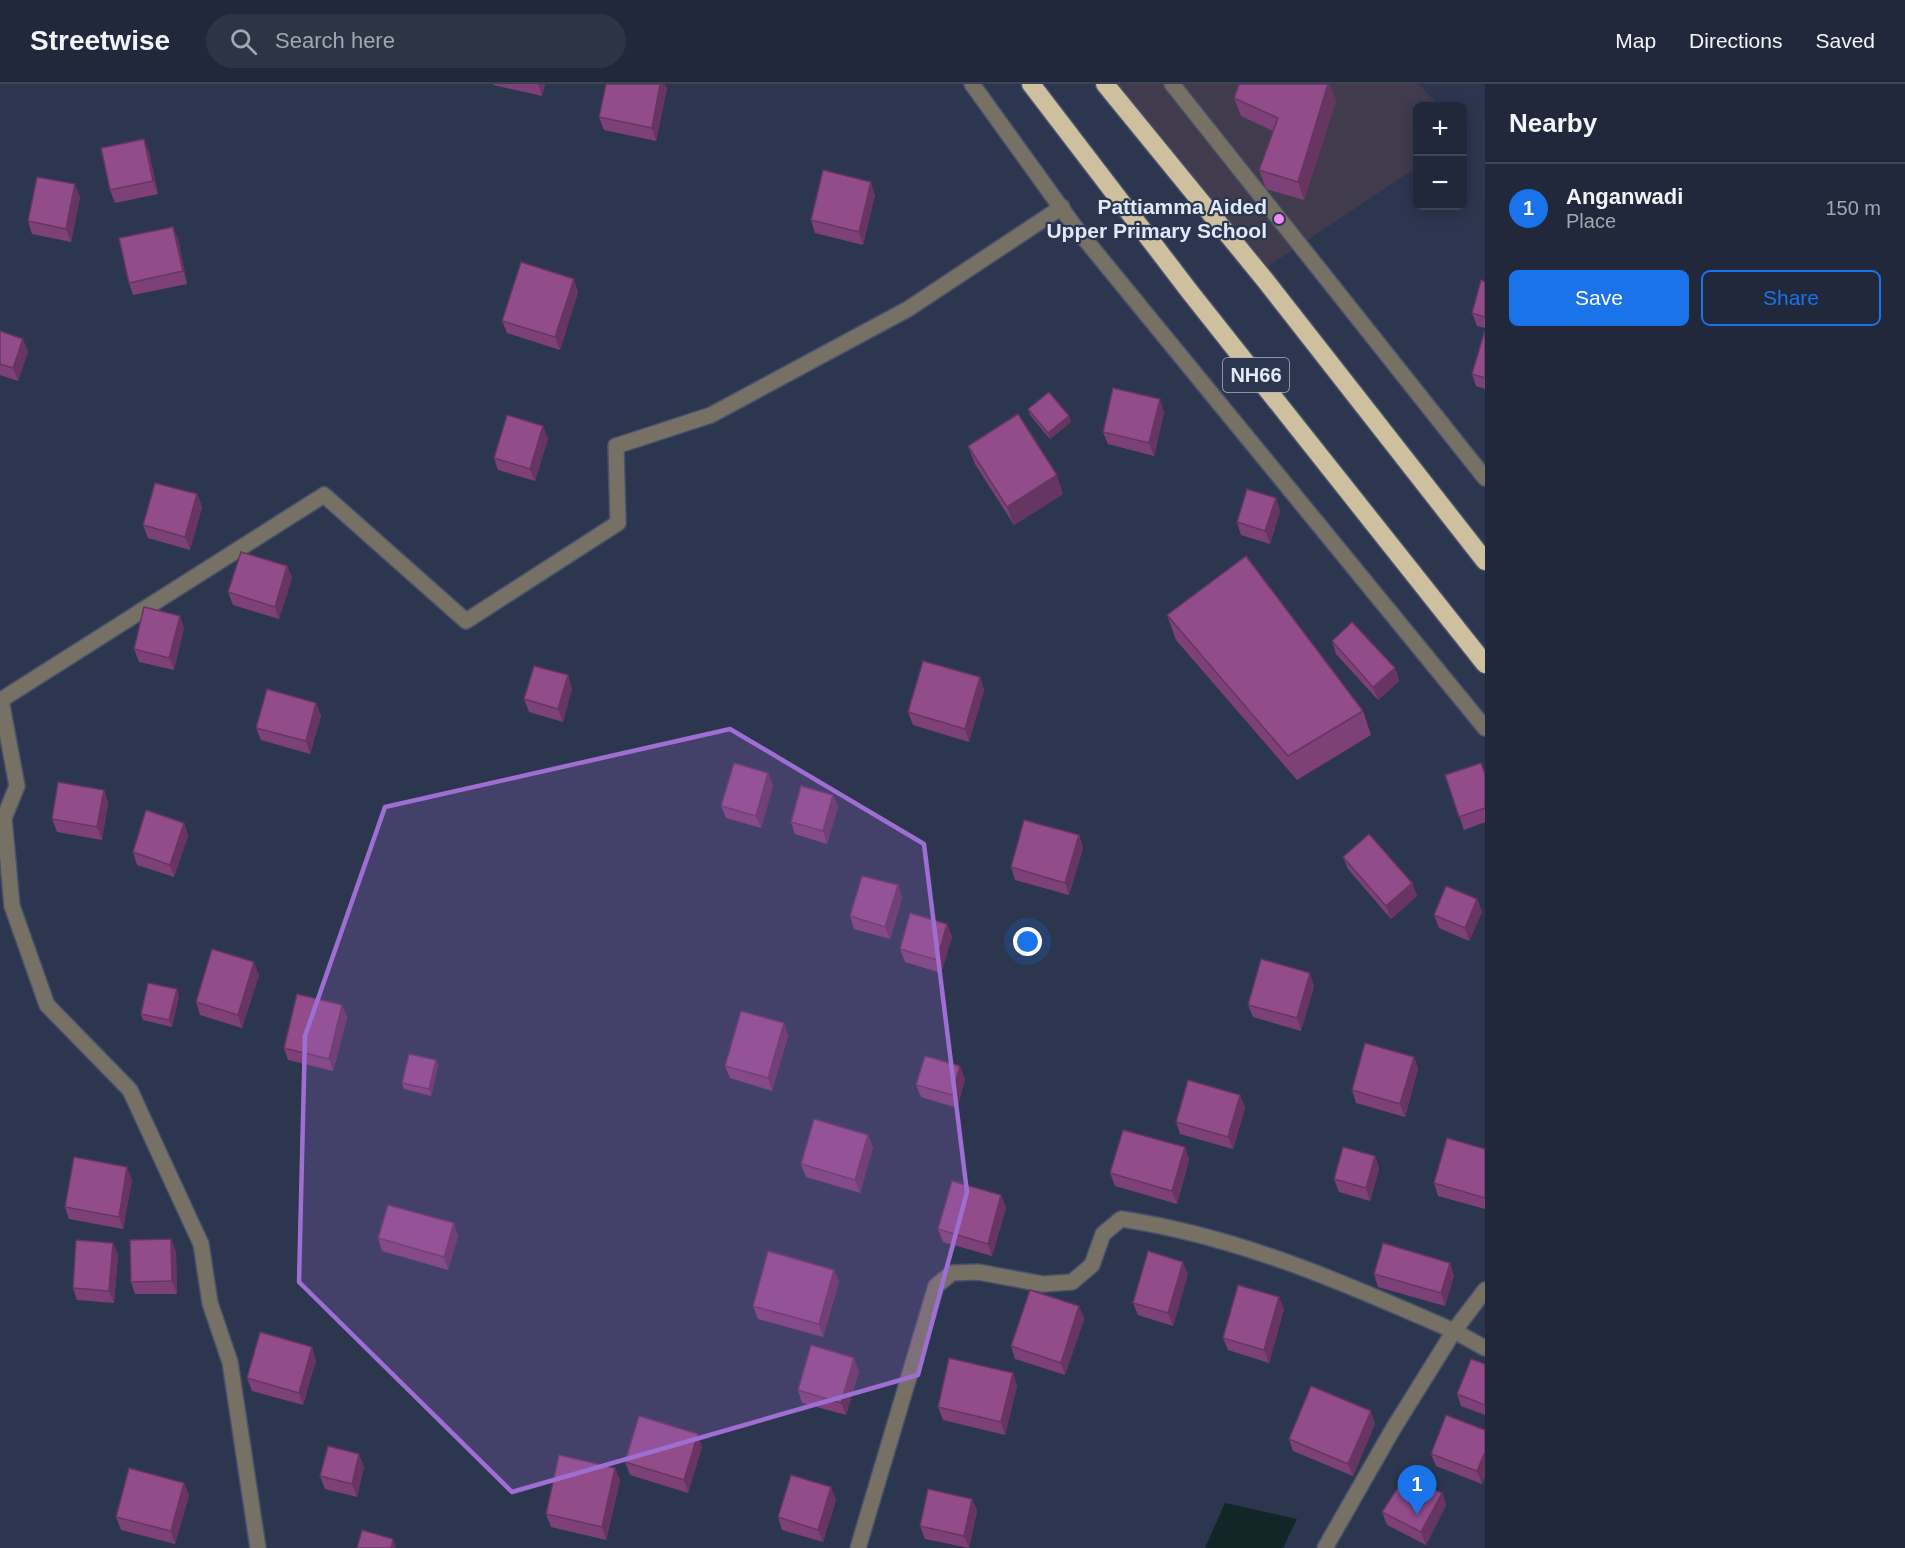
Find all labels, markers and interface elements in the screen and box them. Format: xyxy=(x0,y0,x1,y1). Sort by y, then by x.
search box xyxy=(206,14,626,68)
text: Streetwise xyxy=(30,25,170,56)
icon: search xyxy=(227,25,260,58)
text: Search here xyxy=(275,28,395,53)
text: Map xyxy=(1615,29,1656,52)
text: Directions xyxy=(1689,29,1782,52)
text: Saved xyxy=(1815,29,1875,52)
map controls xyxy=(1413,102,1467,210)
button: + xyxy=(1413,102,1467,156)
text: Nearby xyxy=(1509,108,1597,138)
button: − xyxy=(1413,156,1467,210)
text: Anganwadi xyxy=(1566,184,1683,209)
place label: Pattiamma Aided Upper Primary School xyxy=(1046,195,1267,242)
text: 1 xyxy=(1523,197,1534,219)
text: 150 m xyxy=(1825,197,1881,219)
text: Place xyxy=(1566,210,1616,232)
marker: Pattiamma Aided Upper Primary School xyxy=(1272,212,1286,226)
button: Save xyxy=(1509,270,1689,326)
button: Share xyxy=(1701,270,1881,326)
road number: NH66 xyxy=(1223,358,1289,392)
your location xyxy=(1013,927,1042,956)
pin: 1 xyxy=(1398,1466,1436,1515)

